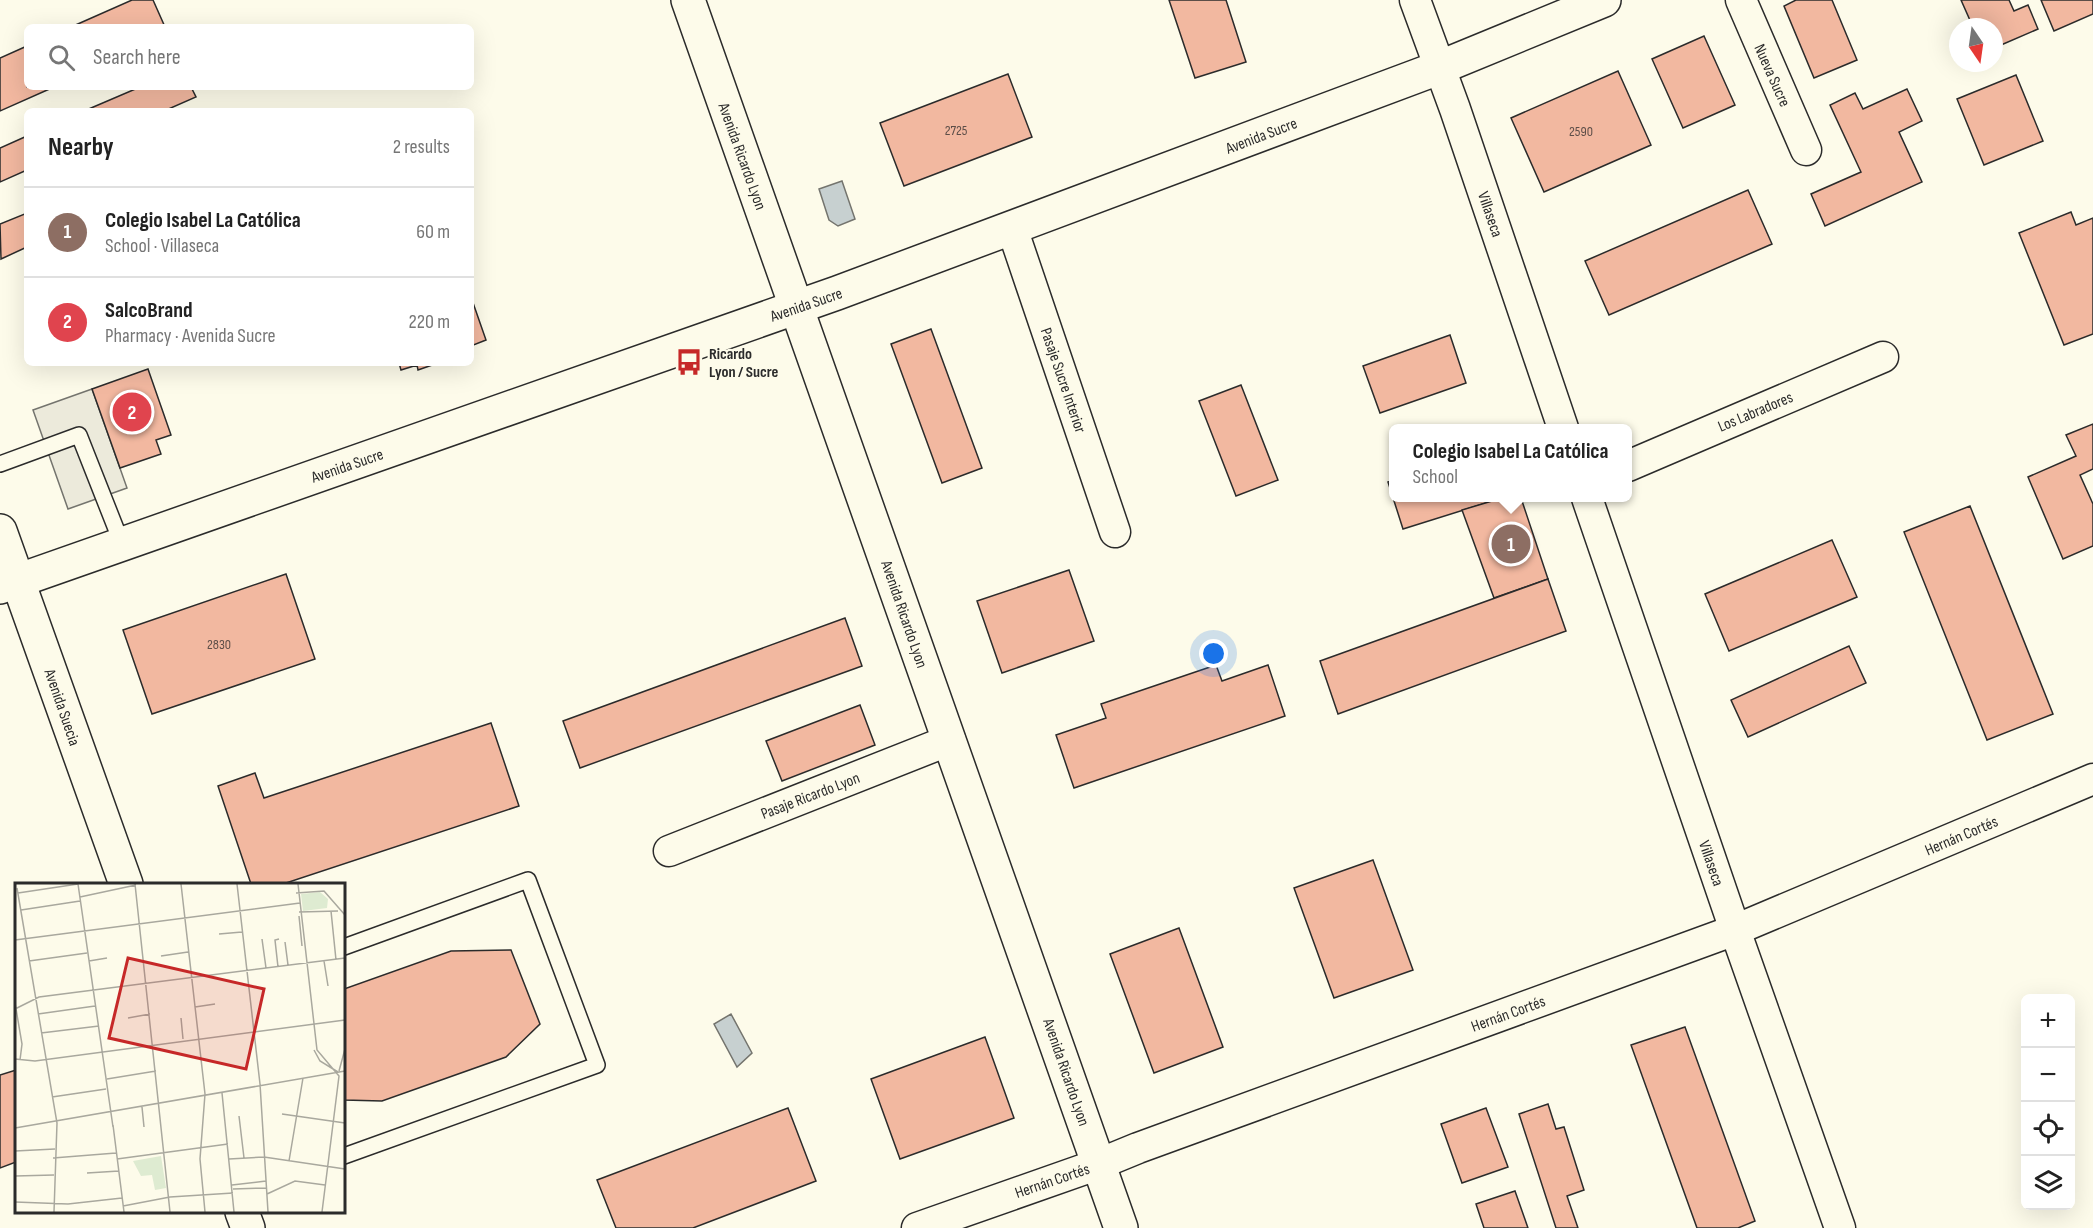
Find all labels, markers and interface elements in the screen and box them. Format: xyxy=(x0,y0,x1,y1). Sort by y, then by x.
north arrow xyxy=(1949,18,2003,72)
search box xyxy=(24,24,474,90)
icon: search xyxy=(45,41,78,74)
street label: Nueva Sucre xyxy=(1749,41,1794,110)
text: Search here xyxy=(93,44,180,71)
street label: Avenida Ricardo Lyon xyxy=(713,100,770,213)
street label: Avenida Sucre xyxy=(1222,114,1300,159)
house number: 2725 xyxy=(945,122,968,139)
house number: 2590 xyxy=(1569,123,1593,140)
text: Nearby xyxy=(48,132,114,163)
text: 2 results xyxy=(393,135,450,159)
street label: Villaseca xyxy=(1473,189,1506,240)
text: Colegio Isabel La Católica xyxy=(105,207,301,234)
text: 1 xyxy=(64,220,71,244)
text: 60 m xyxy=(416,220,450,244)
text: School · Villaseca xyxy=(105,234,219,258)
street label: Avenida Sucre xyxy=(767,284,845,327)
text: SalcoBrand xyxy=(105,297,193,324)
text: 2 xyxy=(63,310,72,334)
text: 220 m xyxy=(409,310,450,334)
text: Pharmacy · Avenida Sucre xyxy=(105,324,276,348)
street label: Pasaje Sucre Interior xyxy=(1036,326,1090,436)
place label: Ricardo Lyon / Sucre xyxy=(709,345,778,382)
bus stop icon: Ricardo Lyon / Sucre xyxy=(674,347,704,377)
street label: Los Labradores xyxy=(1715,388,1796,437)
pin: 2 xyxy=(112,390,152,434)
popup xyxy=(1389,424,1632,502)
text: Colegio Isabel La Católica xyxy=(1413,438,1608,465)
street label: Avenida Sucre xyxy=(308,445,386,488)
text: School xyxy=(1413,465,1458,489)
pin: 1 xyxy=(1492,522,1530,566)
street label: Avenida Ricardo Lyon xyxy=(876,557,931,671)
house number: 2830 xyxy=(207,636,231,653)
your location xyxy=(1199,639,1228,668)
street label: Avenida Suecia xyxy=(39,666,84,748)
street label: Pasaje Ricardo Lyon xyxy=(758,769,863,824)
street label: Hernán Cortés xyxy=(1922,812,2001,860)
street label: Villaseca xyxy=(1694,838,1727,889)
inset map xyxy=(15,883,345,1213)
street label: Hernán Cortés xyxy=(1469,992,1548,1037)
map controls xyxy=(2021,994,2075,1210)
button: + xyxy=(2021,994,2075,1048)
street label: Avenida Ricardo Lyon xyxy=(1038,1015,1093,1129)
button: − xyxy=(2021,1048,2075,1102)
button: locate xyxy=(2021,1102,2075,1156)
button: layers xyxy=(2021,1156,2075,1210)
street label: Hernán Cortés xyxy=(1013,1160,1092,1203)

